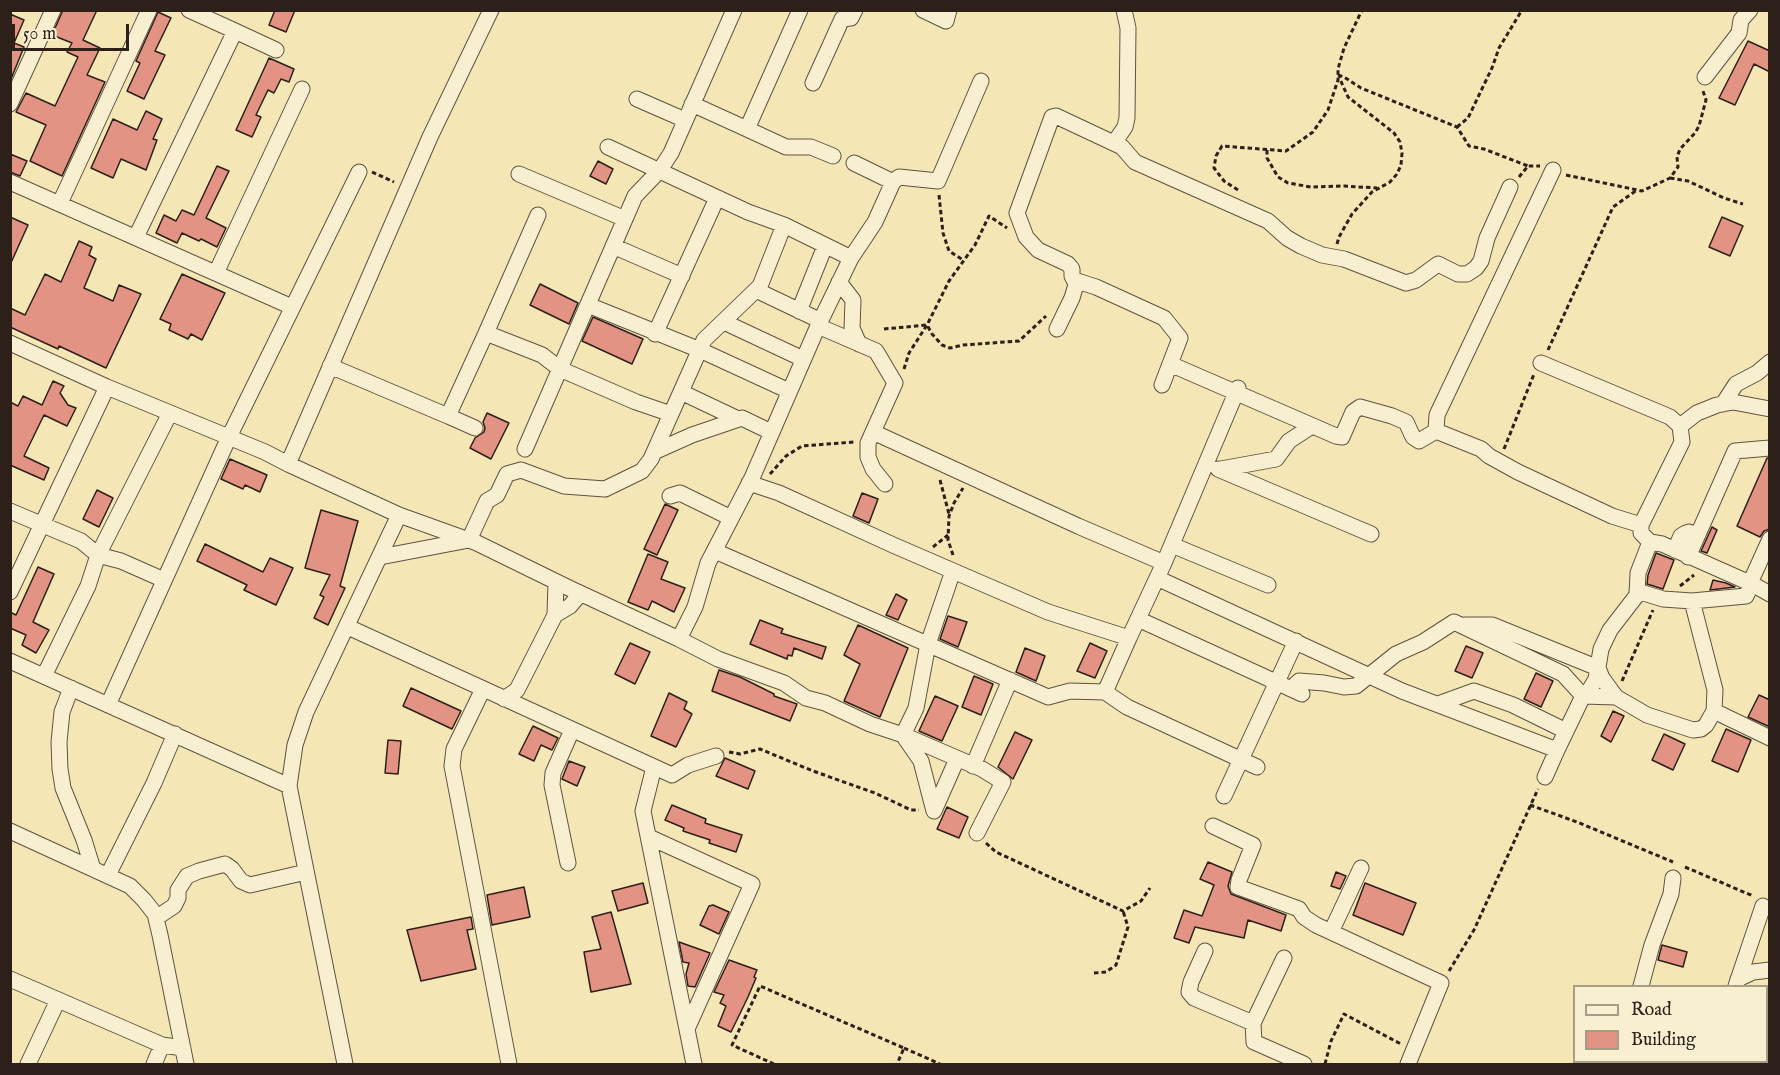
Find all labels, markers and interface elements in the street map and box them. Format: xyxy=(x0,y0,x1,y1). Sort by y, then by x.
scale bar xyxy=(15,12,132,50)
text: 50 m xyxy=(23,23,56,46)
legend xyxy=(1573,985,1768,1063)
text: Road xyxy=(1631,999,1672,1022)
text: Building xyxy=(1631,1029,1696,1052)

